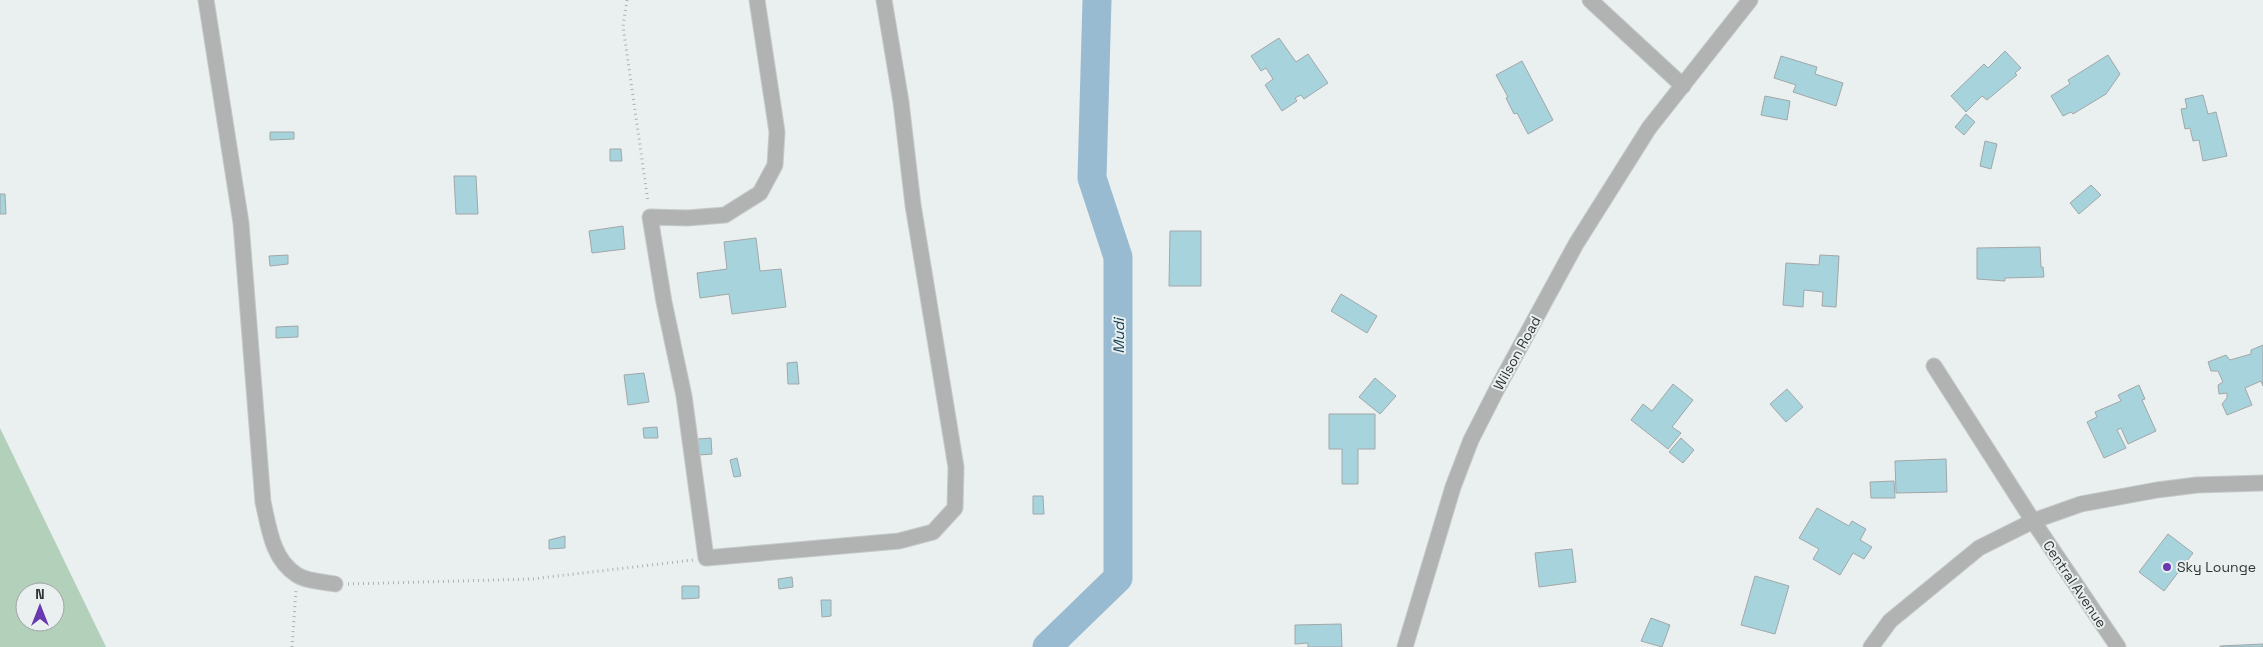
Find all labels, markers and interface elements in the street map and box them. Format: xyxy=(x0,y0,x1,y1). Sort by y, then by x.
street label: Wilson Road xyxy=(1489,313,1545,393)
water label: Mudi xyxy=(1109,316,1128,354)
street label: Central Avenue xyxy=(2039,537,2111,631)
place label: Sky Lounge xyxy=(2177,558,2256,576)
marker: Sky Lounge xyxy=(2161,561,2173,573)
north arrow xyxy=(15,582,65,632)
text: N xyxy=(35,585,45,603)

